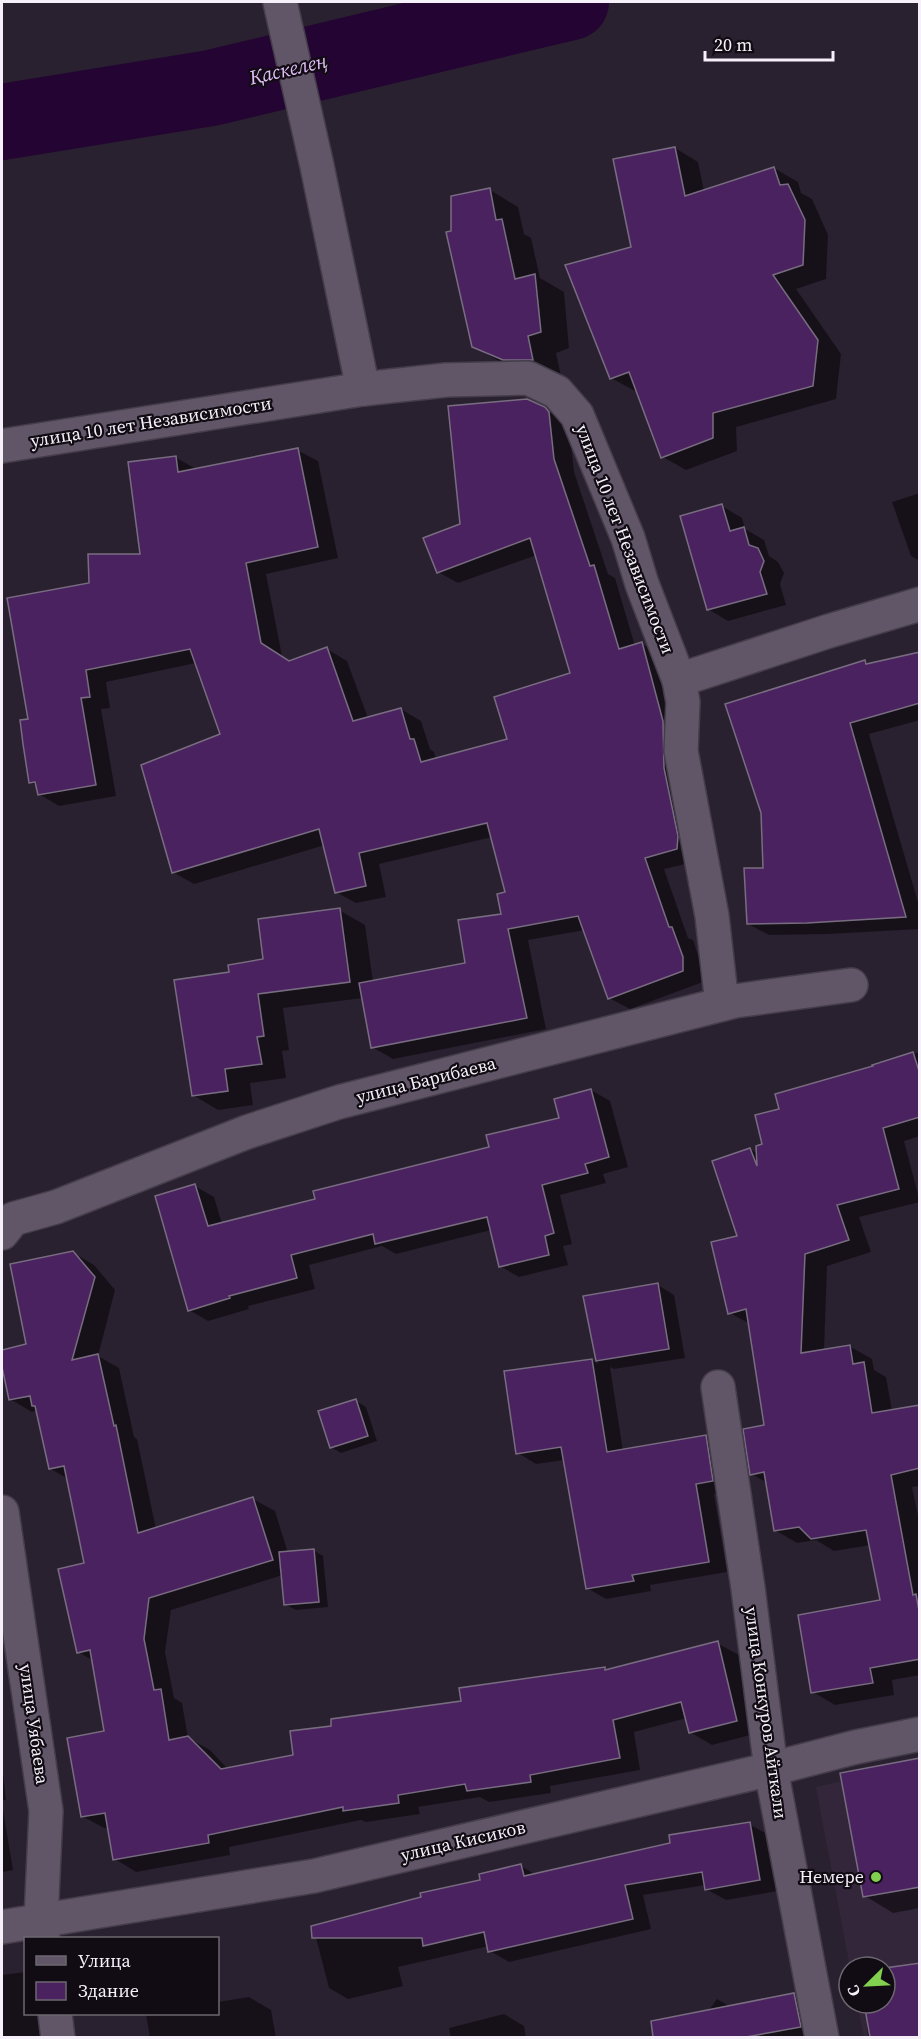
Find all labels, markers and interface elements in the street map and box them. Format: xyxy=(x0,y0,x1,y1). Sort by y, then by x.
scale bar xyxy=(705,24,832,62)
text: 20 m xyxy=(714,32,752,57)
water label: Қаскелең xyxy=(245,46,330,92)
street label: улица 10 лет Независимости xyxy=(28,390,273,453)
street label: улица 10 лет Независимости xyxy=(570,420,681,657)
street label: улица Барибаева xyxy=(353,1050,499,1109)
street label: улица Конкуров Айткали xyxy=(739,1605,794,1821)
street label: улица Уябаева xyxy=(14,1662,55,1787)
street label: улица Кисиков xyxy=(398,1814,528,1867)
place label: Немере xyxy=(799,1864,864,1889)
marker: Немере xyxy=(869,1870,883,1884)
legend xyxy=(24,1937,219,2015)
text: Улица xyxy=(78,1948,131,1973)
north arrow xyxy=(837,1955,897,2015)
text: Здание xyxy=(78,1978,139,2003)
text: С xyxy=(841,1982,865,2000)

